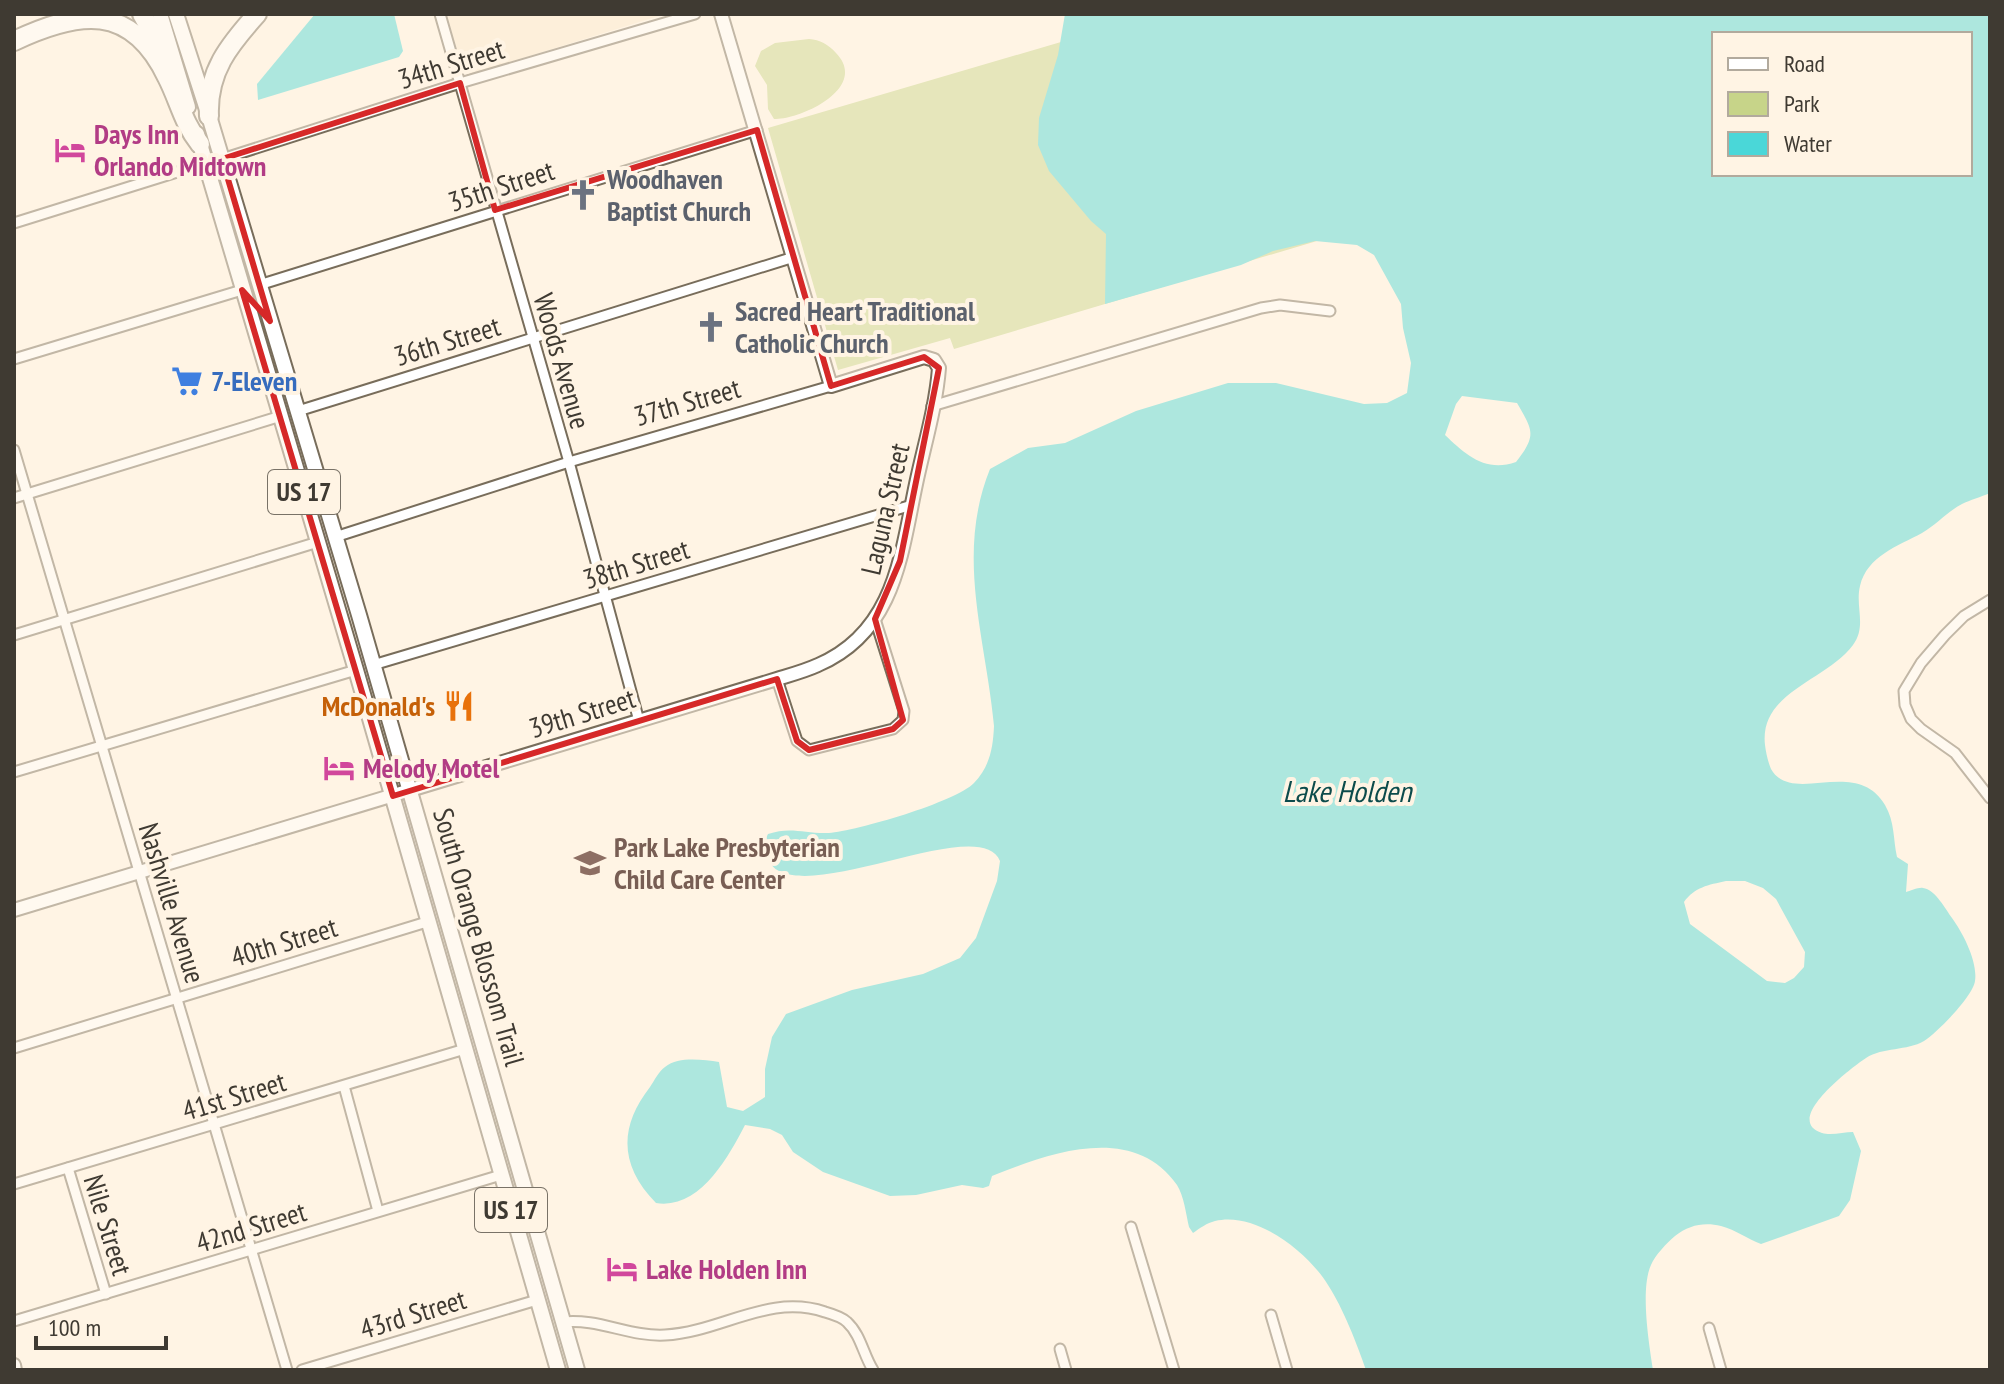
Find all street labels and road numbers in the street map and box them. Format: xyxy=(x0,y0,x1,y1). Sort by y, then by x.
street label: 34th Street xyxy=(393,30,509,97)
street label: 35th Street xyxy=(443,151,559,220)
street label: Woods Avenue xyxy=(525,289,600,433)
street label: 36th Street xyxy=(389,307,505,374)
street label: 37th Street xyxy=(629,369,745,434)
street label: Laguna Street xyxy=(851,439,918,578)
road number: US 17 xyxy=(268,470,340,514)
street label: 38th Street xyxy=(578,530,694,597)
street label: 39th Street xyxy=(524,679,640,746)
street label: South Orange Blossom Trail xyxy=(425,804,534,1070)
street label: Nashville Avenue xyxy=(131,818,214,987)
street label: 40th Street xyxy=(226,908,342,975)
street label: 41st Street xyxy=(178,1062,290,1129)
street label: Nile Street xyxy=(76,1170,141,1280)
road number: US 17 xyxy=(475,1188,547,1232)
street label: 42nd Street xyxy=(191,1192,311,1261)
street label: 43rd Street xyxy=(355,1280,471,1347)

